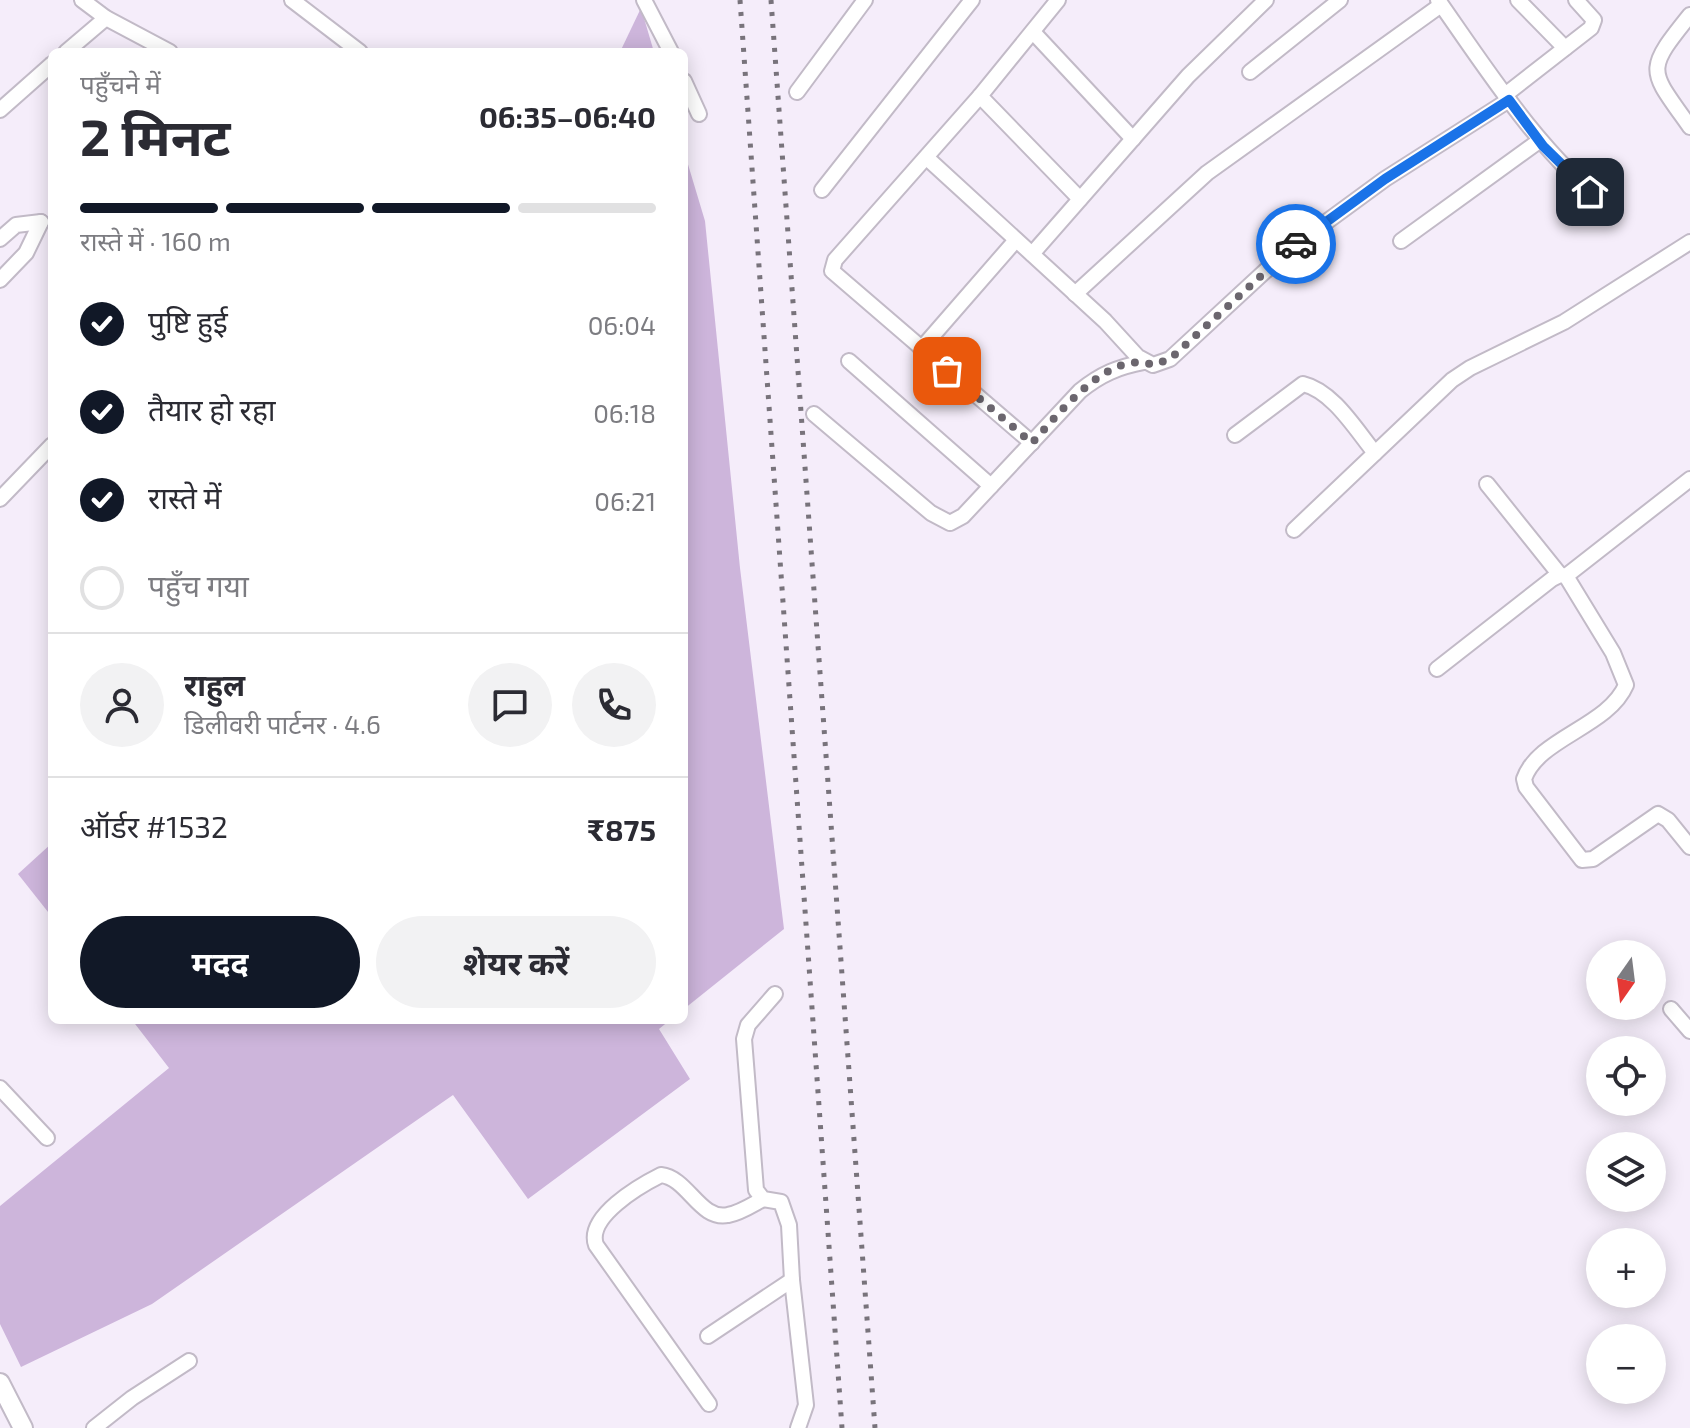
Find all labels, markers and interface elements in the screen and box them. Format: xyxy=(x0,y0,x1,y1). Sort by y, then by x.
text: पहुँचने में xyxy=(80,68,161,99)
text: 06:35–06:40 xyxy=(479,98,656,134)
text: 2 मिनट xyxy=(80,104,231,166)
pin xyxy=(1556,158,1624,226)
icon: home xyxy=(1568,170,1612,214)
courier xyxy=(1256,204,1336,284)
icon: car xyxy=(1274,222,1318,266)
text: रास्ते में · 160 m xyxy=(80,225,231,256)
icon: check xyxy=(80,302,124,346)
text: पुष्टि हुई xyxy=(148,303,228,339)
text: 06:04 xyxy=(588,309,656,340)
pin xyxy=(913,337,981,405)
icon: bag xyxy=(925,349,969,393)
icon: check xyxy=(80,390,124,434)
text: तैयार हो रहा xyxy=(148,391,276,427)
text: 06:18 xyxy=(593,397,656,428)
icon: check xyxy=(80,478,124,522)
text: रास्ते में xyxy=(148,479,221,515)
text: 06:21 xyxy=(594,485,656,516)
text: पहुँच गया xyxy=(148,567,249,603)
button: person xyxy=(80,663,164,747)
button: chat xyxy=(468,663,552,747)
button: phone xyxy=(572,663,656,747)
text: राहुल xyxy=(184,666,245,702)
text: डिलीवरी पार्टनर · 4.6 xyxy=(184,708,381,739)
text: ऑर्डर #1532 xyxy=(80,808,228,844)
text: ₹875 xyxy=(587,811,656,847)
button: मदद xyxy=(80,916,360,1008)
button: शेयर करें xyxy=(376,916,656,1008)
north arrow xyxy=(1586,940,1666,1020)
map controls xyxy=(1586,940,1666,1404)
button: locate xyxy=(1586,1036,1666,1116)
button: layers xyxy=(1586,1132,1666,1212)
button: + xyxy=(1586,1228,1666,1308)
button: − xyxy=(1586,1324,1666,1404)

